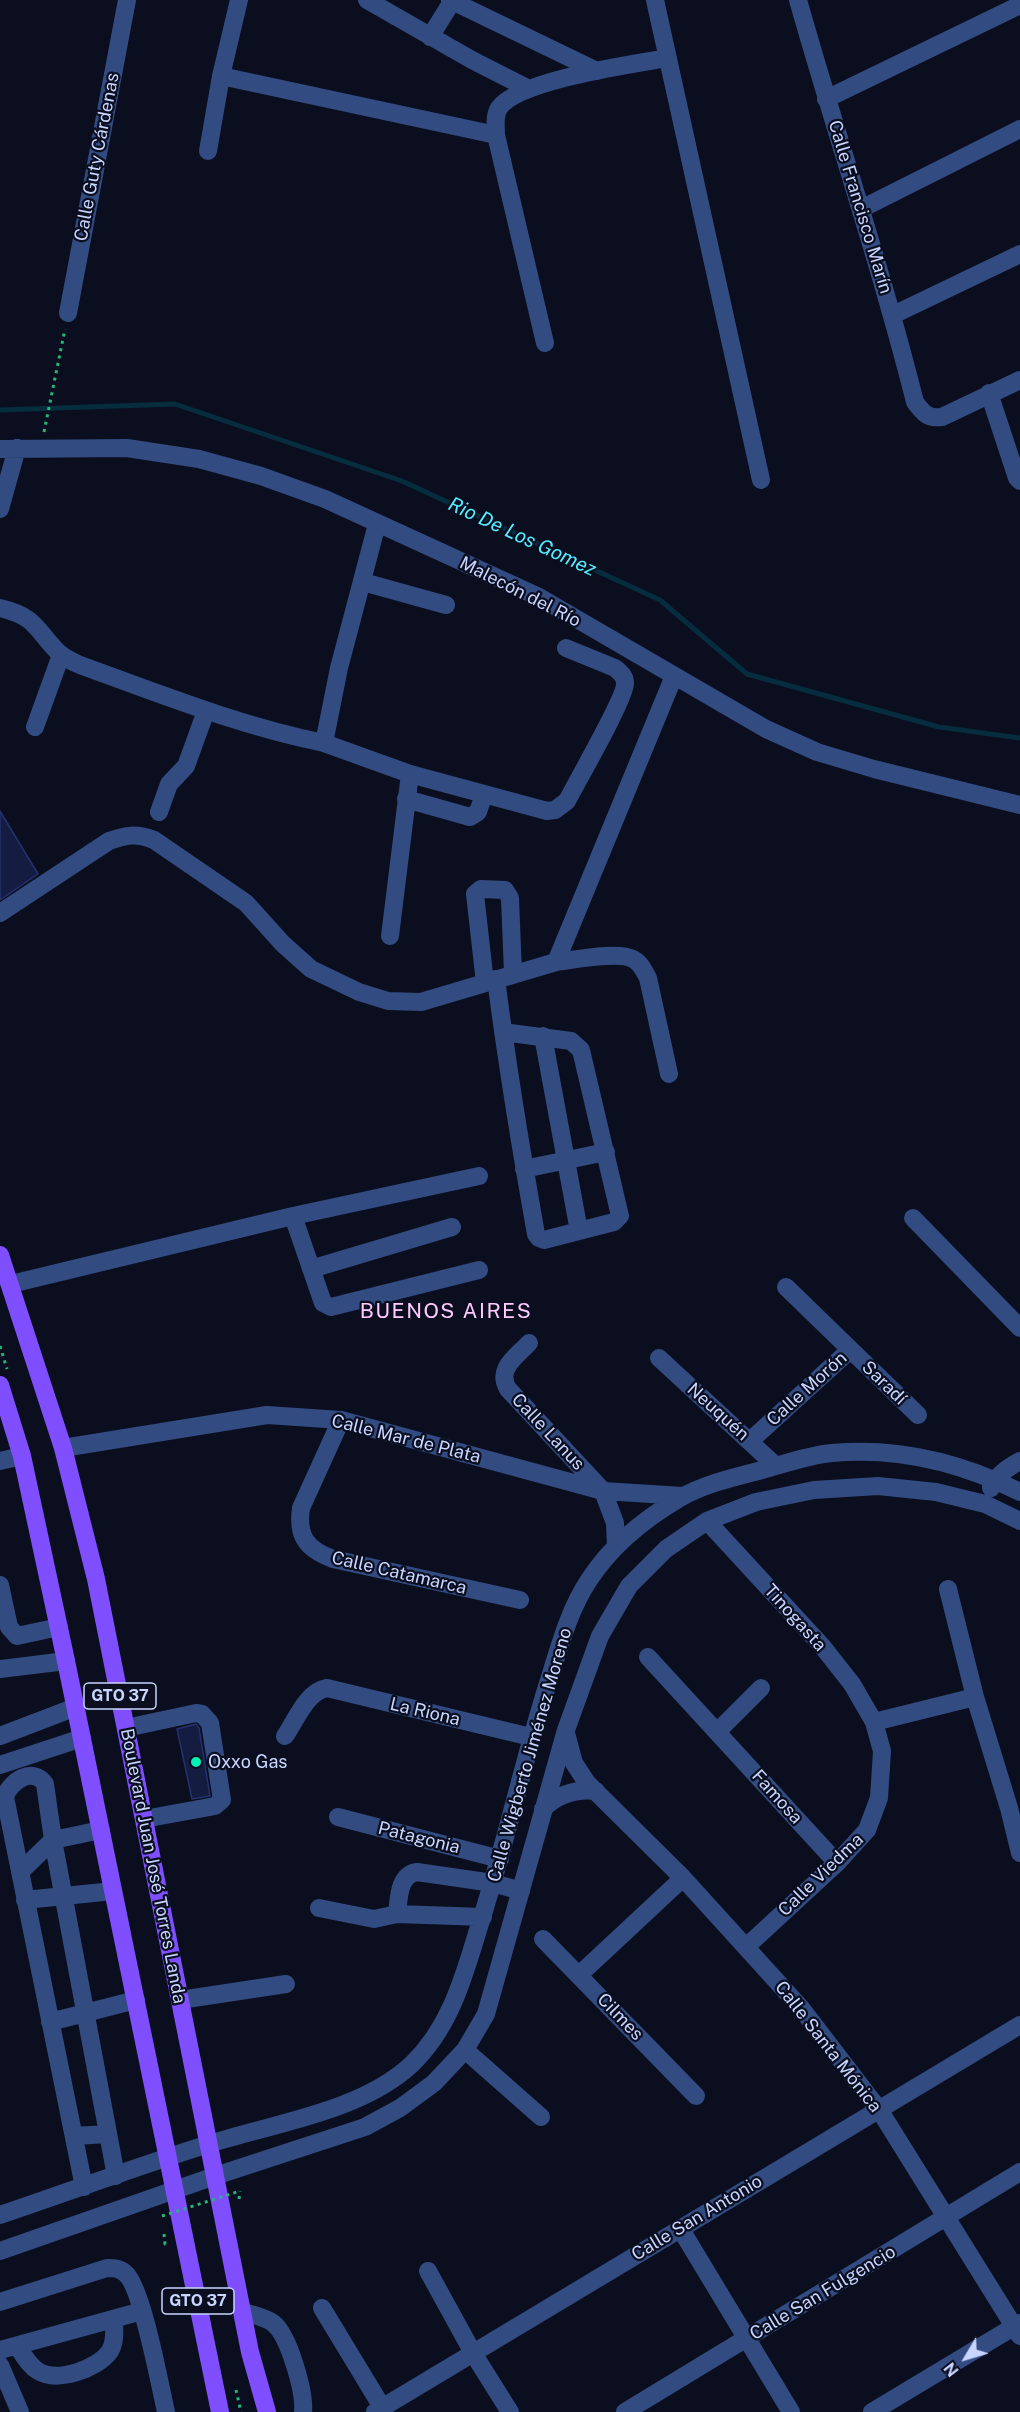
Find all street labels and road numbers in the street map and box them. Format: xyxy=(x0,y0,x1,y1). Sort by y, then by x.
street label: Calle Guty Cárdenas xyxy=(70,71,124,243)
street label: Calle Francisco Marín xyxy=(823,118,897,296)
street label: Malecón del Río xyxy=(456,552,584,632)
street label: Calle Morón xyxy=(762,1347,852,1431)
street label: Saradí xyxy=(857,1357,911,1409)
street label: Neuquén xyxy=(683,1379,753,1445)
street label: Calle Lanus xyxy=(507,1389,589,1475)
street label: Calle Mar de Plata xyxy=(329,1410,483,1468)
street label: Calle Catamarca xyxy=(329,1547,469,1599)
street label: Tinogasta xyxy=(759,1580,831,1656)
street label: Calle Wigberto Jiménez Moreno xyxy=(483,1626,577,1884)
road number: GTO 37 xyxy=(84,1683,156,1709)
street label: La Riona xyxy=(388,1693,462,1731)
street label: Boulevard Juan José Torres Landa xyxy=(116,1727,190,2005)
street label: Famosa xyxy=(747,1766,807,1828)
street label: Patagonia xyxy=(376,1817,462,1859)
street label: Calle Viedma xyxy=(774,1829,868,1921)
street label: Calle Santa Mónica xyxy=(770,1977,886,2117)
street label: Cilmes xyxy=(592,1989,648,2045)
street label: Calle San Antonio xyxy=(628,2171,766,2265)
street label: Calle San Fulgencio xyxy=(746,2241,900,2345)
road number: GTO 37 xyxy=(162,2288,234,2314)

